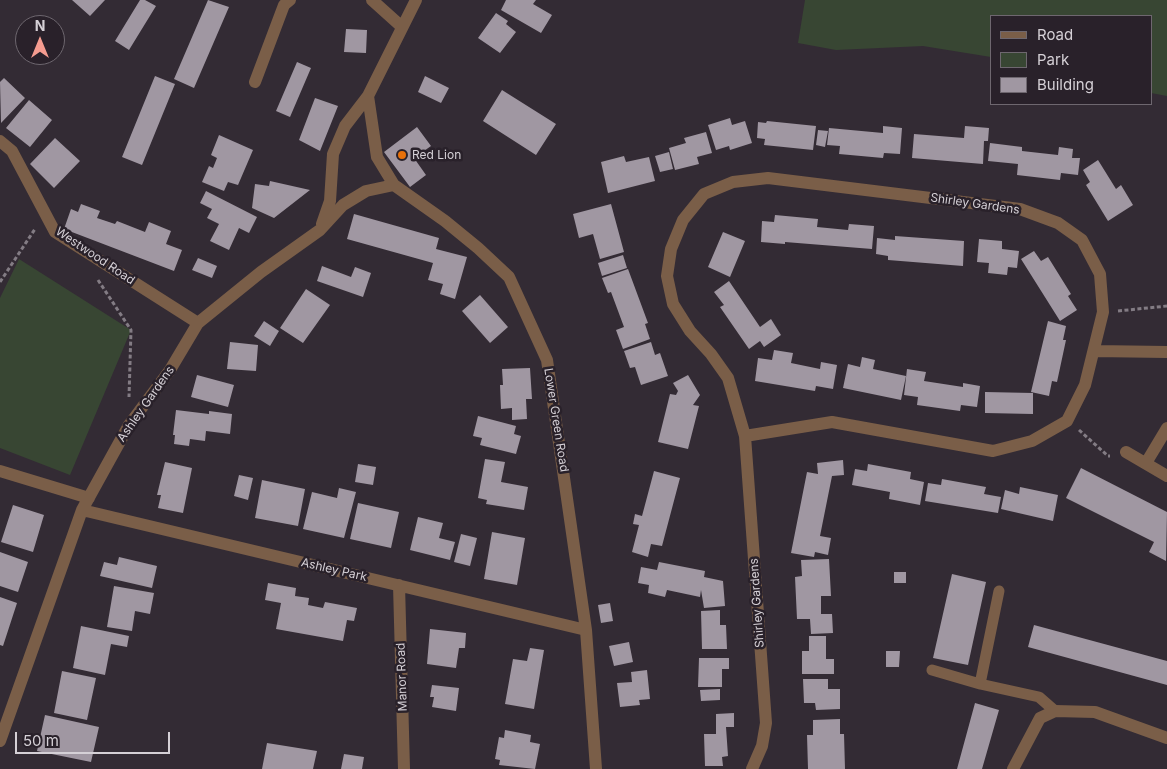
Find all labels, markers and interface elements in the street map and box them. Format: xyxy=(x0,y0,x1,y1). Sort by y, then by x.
north arrow xyxy=(15,15,65,65)
legend xyxy=(990,15,1152,105)
text: N xyxy=(35,17,45,34)
text: Road xyxy=(1037,25,1073,44)
text: Park xyxy=(1037,50,1069,69)
text: Building xyxy=(1037,75,1094,94)
place label: Red Lion xyxy=(412,148,461,162)
marker: Red Lion xyxy=(396,149,408,161)
street label: Shirley Gardens xyxy=(929,191,1021,217)
street label: Westwood Road xyxy=(53,224,137,288)
street label: Ashley Gardens xyxy=(114,363,178,445)
street label: Lower Green Road xyxy=(541,367,571,473)
street label: Ashley Park xyxy=(300,555,368,585)
street label: Shirley Gardens xyxy=(747,558,767,648)
street label: Manor Road xyxy=(394,642,410,712)
scale bar xyxy=(18,722,172,754)
text: 50 m xyxy=(23,731,59,750)

